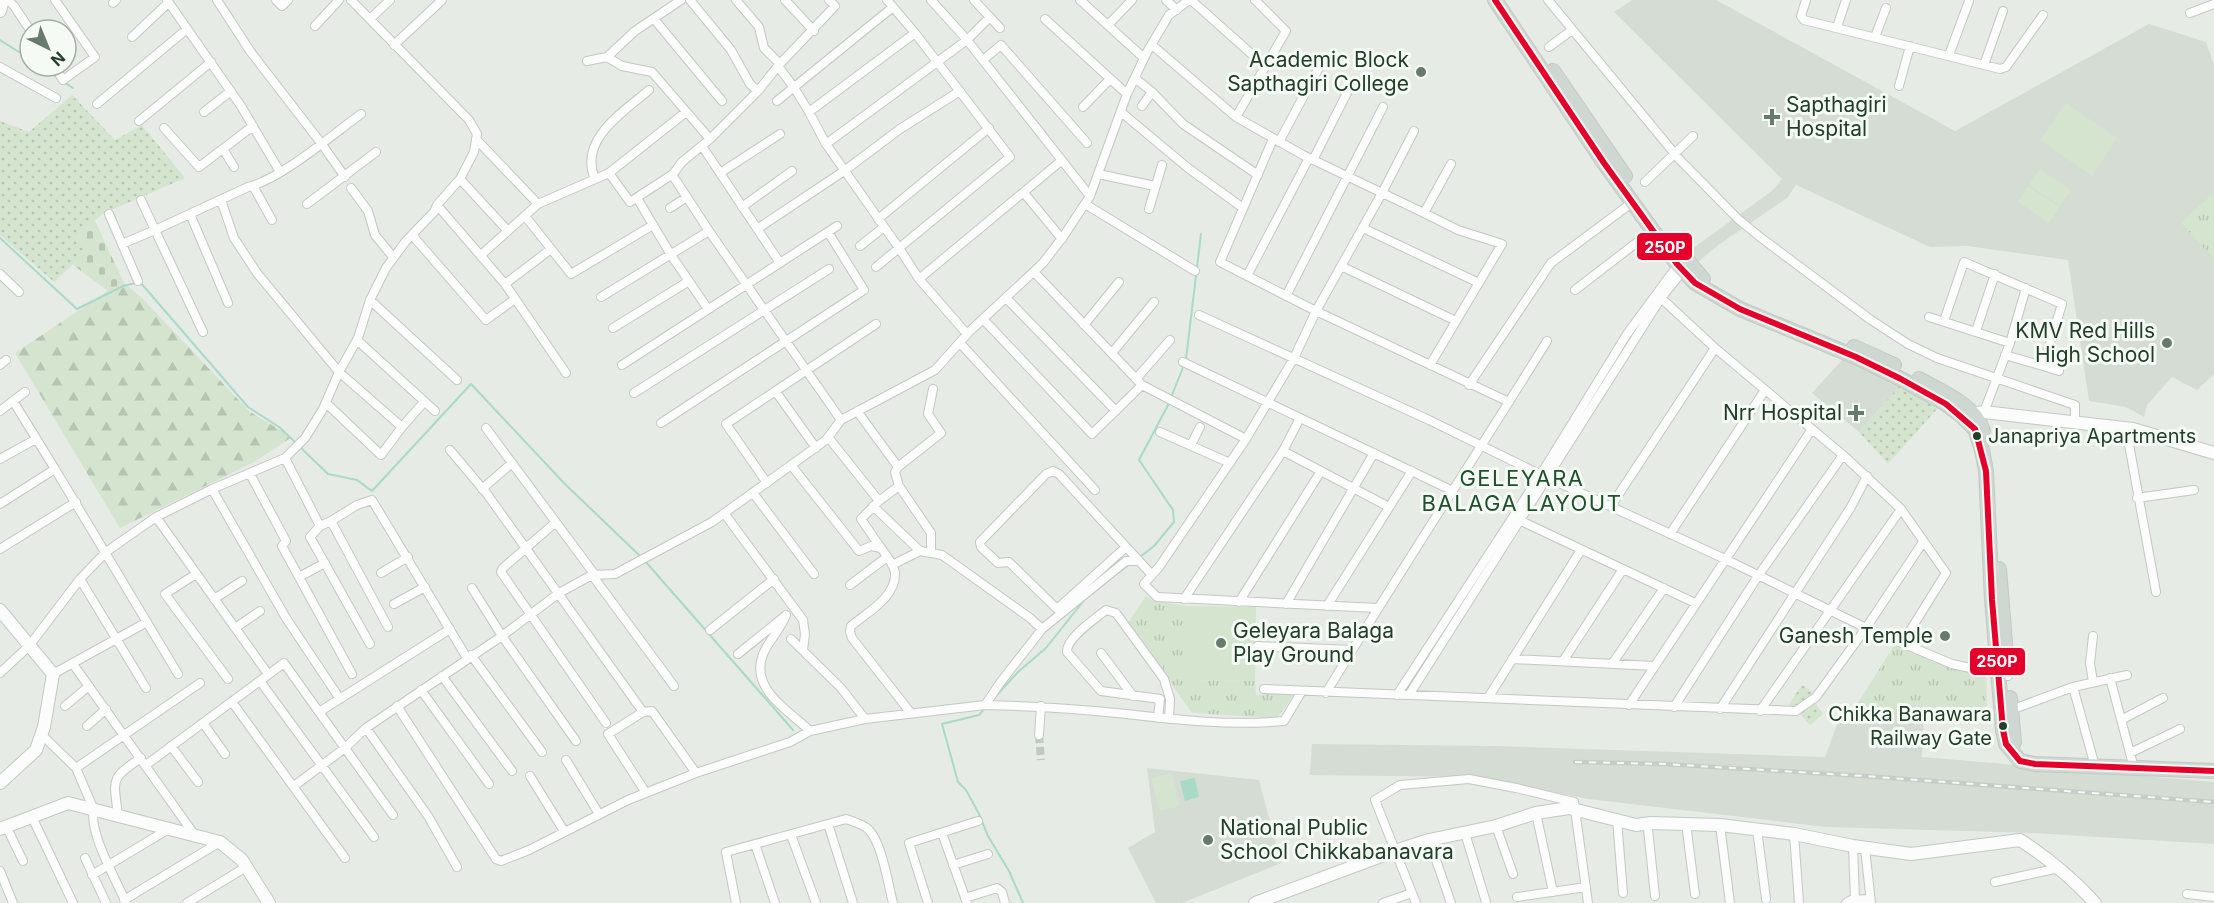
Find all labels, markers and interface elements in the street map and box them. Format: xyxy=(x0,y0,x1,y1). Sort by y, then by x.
north arrow xyxy=(18,18,78,78)
text: N xyxy=(47,47,70,70)
place label: Academic Block Sapthagiri College xyxy=(1227,47,1409,96)
marker: Academic Block Sapthagiri College xyxy=(1414,65,1428,79)
place label: Sapthagiri Hospital xyxy=(1786,92,1887,141)
marker: Sapthagiri Hospital xyxy=(1763,108,1781,126)
line badge: 250P xyxy=(1636,232,1693,261)
text: 250P xyxy=(1644,237,1686,257)
place label: KMV Red Hills High School xyxy=(2015,318,2155,367)
marker: KMV Red Hills High School xyxy=(2160,336,2174,350)
place label: Nrr Hospital xyxy=(1723,400,1842,425)
marker: Nrr Hospital xyxy=(1847,404,1865,422)
place label: Janapriya Apartments xyxy=(1988,424,2196,448)
marker: Janapriya Apartments xyxy=(1971,430,1983,442)
district label: GELEYARA BALAGA LAYOUT xyxy=(1422,465,1622,516)
place label: Geleyara Balaga Play Ground xyxy=(1233,618,1394,667)
place label: Ganesh Temple xyxy=(1779,623,1933,648)
marker: Ganesh Temple xyxy=(1938,629,1952,643)
marker: Geleyara Balaga Play Ground xyxy=(1214,636,1228,650)
line badge: 250P xyxy=(1969,647,2026,676)
text: 250P xyxy=(1976,651,2018,671)
place label: Chikka Banawara Railway Gate xyxy=(1828,702,1992,750)
marker: Chikka Banawara Railway Gate xyxy=(1997,720,2009,732)
place label: National Public School Chikkabanavara xyxy=(1220,815,1454,864)
marker: National Public School Chikkabanavara xyxy=(1201,833,1215,847)

